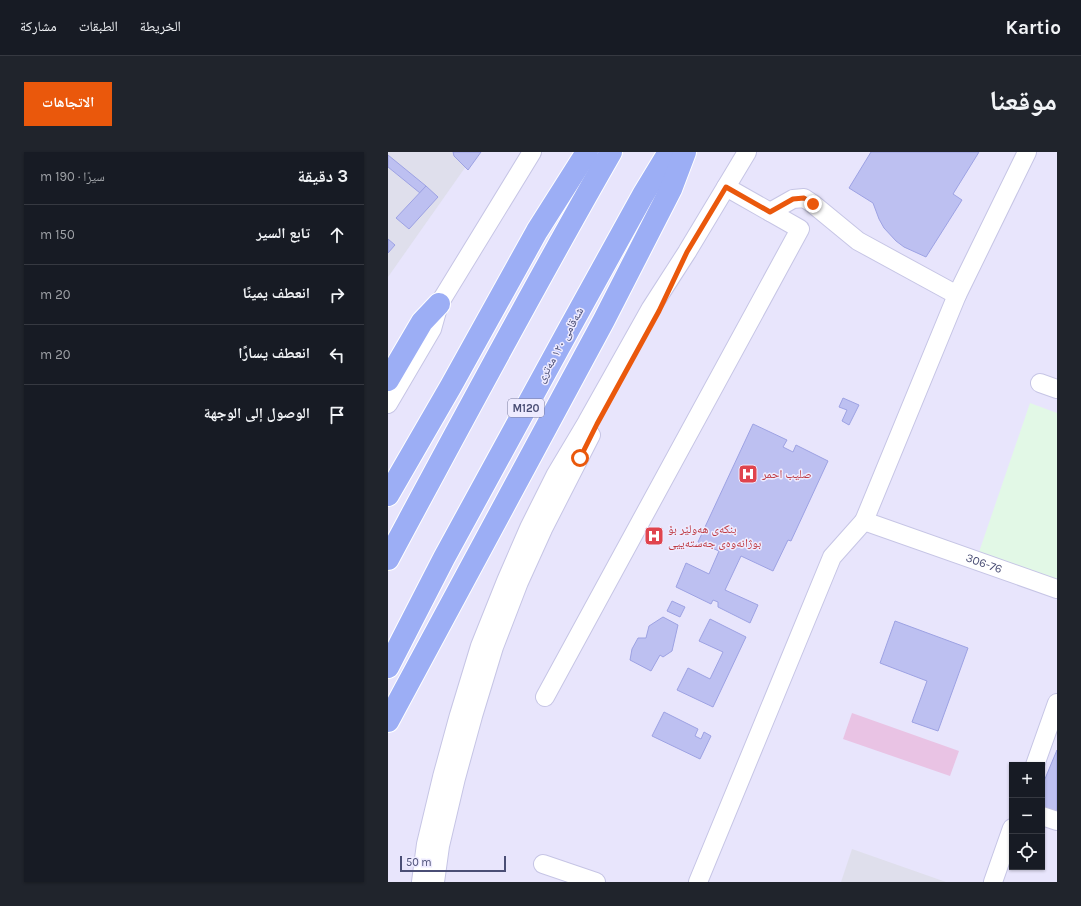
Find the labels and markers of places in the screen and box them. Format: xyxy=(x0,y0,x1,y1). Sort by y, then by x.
hospital icon: صلیب احمر xyxy=(737,463,759,485)
place label: صلیب احمر xyxy=(761,467,812,481)
place label: بنکەی هەولێر بۆ بوژانەوەی جەستەییی xyxy=(668,522,761,550)
hospital icon: بنکەی هەولێر بۆ بوژانەوەی جەستەییی xyxy=(643,525,665,547)

